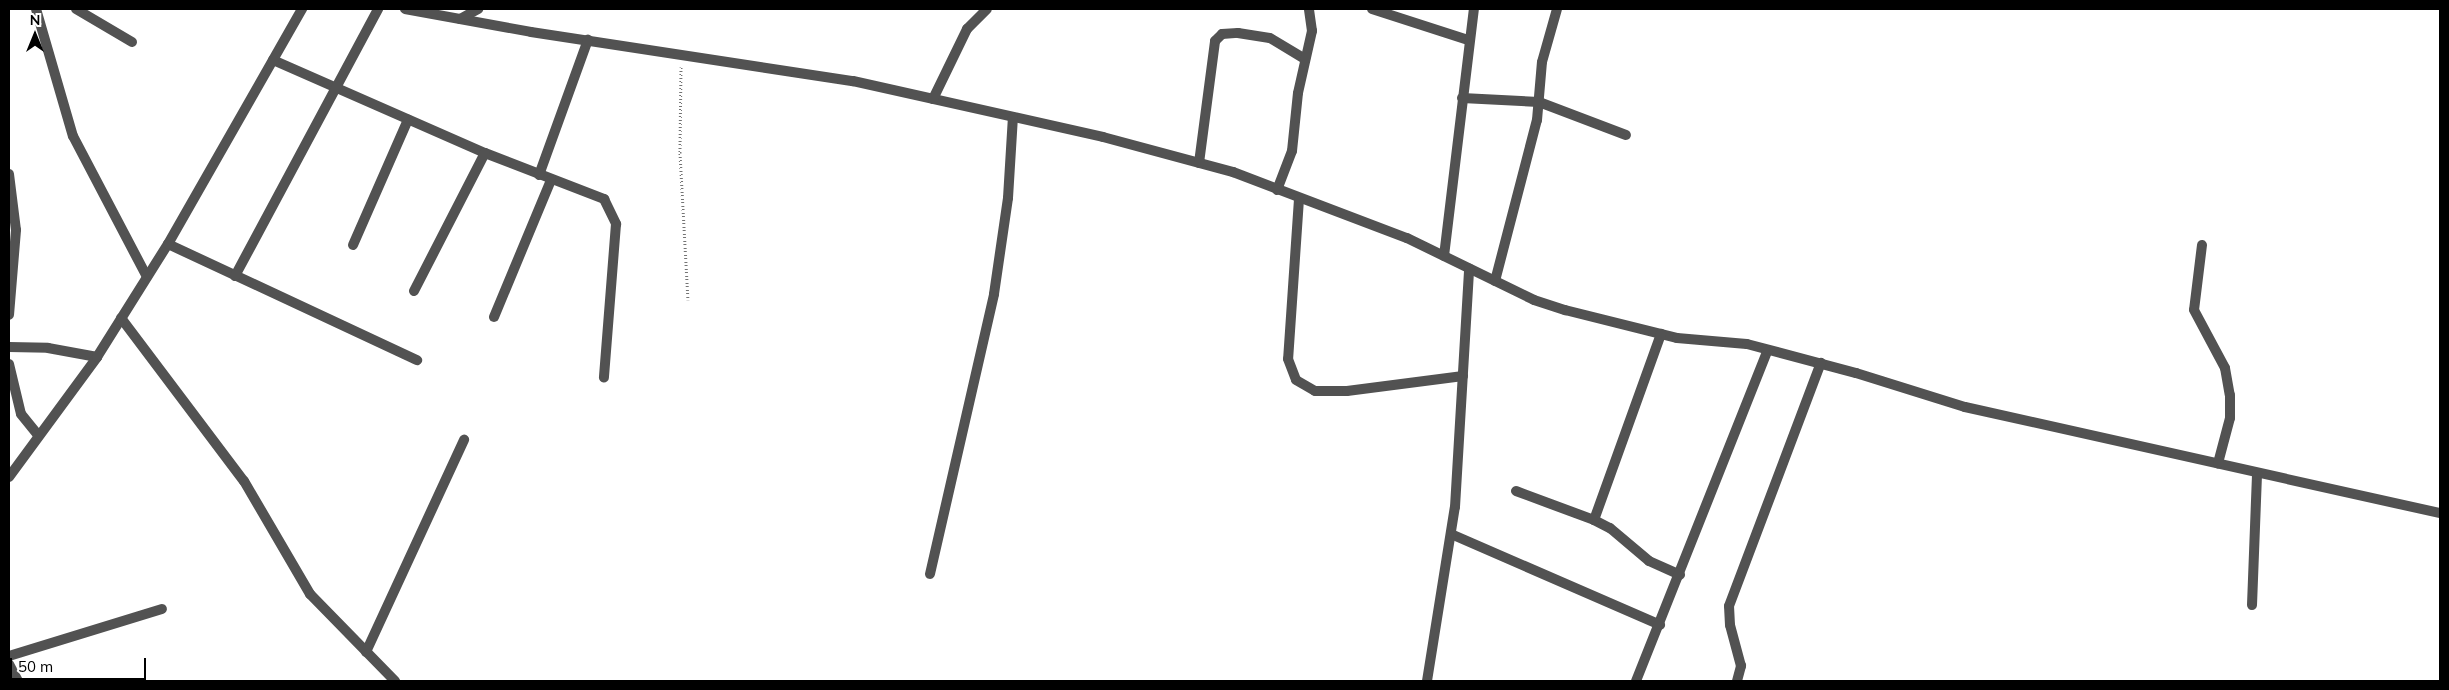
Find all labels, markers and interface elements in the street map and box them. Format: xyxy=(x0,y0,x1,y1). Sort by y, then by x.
north arrow xyxy=(10,10,60,60)
text: N xyxy=(30,11,40,29)
scale bar xyxy=(12,648,149,680)
text: 50 m xyxy=(18,657,53,676)

